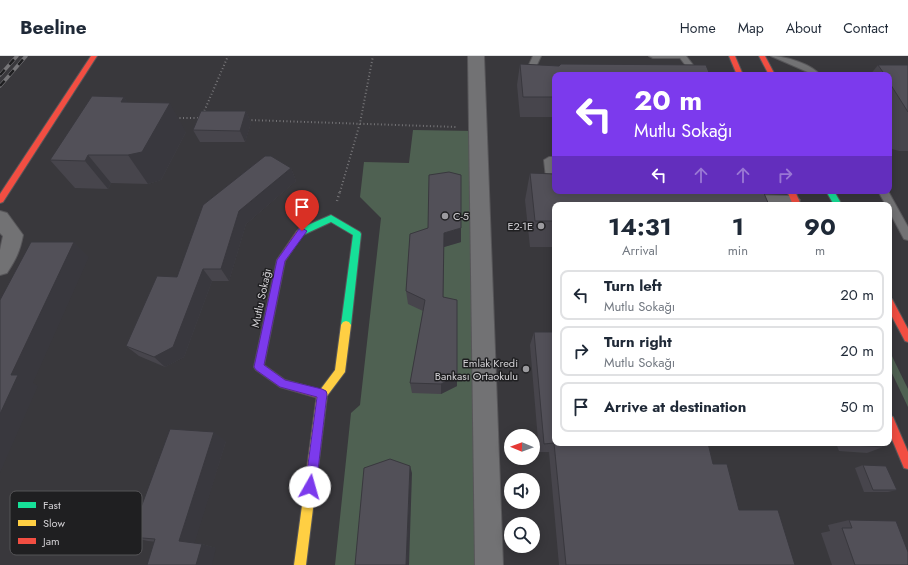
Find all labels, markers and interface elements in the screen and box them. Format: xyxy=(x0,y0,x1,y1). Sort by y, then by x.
text: Beeline xyxy=(20,14,87,41)
text: Home xyxy=(680,18,716,38)
text: Map xyxy=(738,18,764,38)
text: About xyxy=(786,18,821,38)
text: Contact xyxy=(843,18,888,38)
text: 20 m xyxy=(634,80,702,121)
icon: left xyxy=(568,88,620,140)
text: Mutlu Sokağı xyxy=(634,118,733,144)
icon: left xyxy=(648,164,670,186)
icon: ahead xyxy=(690,164,712,186)
icon: ahead xyxy=(732,164,754,186)
icon: right xyxy=(774,164,796,186)
pin xyxy=(285,190,319,231)
icon: arrive xyxy=(291,196,313,218)
place label: C-5 xyxy=(453,208,469,224)
text: 14:31 xyxy=(608,209,672,244)
text: 1 xyxy=(732,209,744,244)
text: 90 xyxy=(804,209,836,244)
marker: C-5 xyxy=(440,211,450,221)
place label: E2-1E xyxy=(507,218,533,234)
marker: E2-1E xyxy=(536,221,546,231)
text: Arrival xyxy=(622,241,658,260)
text: min xyxy=(728,241,748,260)
text: m xyxy=(815,241,825,260)
street label: Mutlu Sokağı xyxy=(247,267,275,329)
text: Turn left xyxy=(604,275,662,297)
icon: left xyxy=(570,284,592,306)
text: 20 m xyxy=(840,284,874,306)
text: Mutlu Sokağı xyxy=(604,297,675,316)
text: Turn right xyxy=(604,331,672,353)
icon: right xyxy=(570,340,592,362)
text: 20 m xyxy=(840,340,874,362)
text: Mutlu Sokağı xyxy=(604,353,675,372)
place label: Emlak Kredi Bankası Ortaokulu xyxy=(435,355,518,384)
marker: Emlak Kredi Bankası Ortaokulu xyxy=(521,364,531,374)
icon: arrive xyxy=(570,396,592,418)
text: Arrive at destination xyxy=(604,396,746,418)
text: 50 m xyxy=(840,396,874,418)
north arrow xyxy=(504,429,540,465)
map controls xyxy=(504,429,540,553)
position arrow xyxy=(289,466,331,508)
button: sound xyxy=(504,473,540,509)
legend xyxy=(10,491,142,555)
text: Fast xyxy=(43,497,61,513)
text: Slow xyxy=(43,515,65,531)
button: search xyxy=(504,517,540,553)
text: Jam xyxy=(41,533,60,549)

